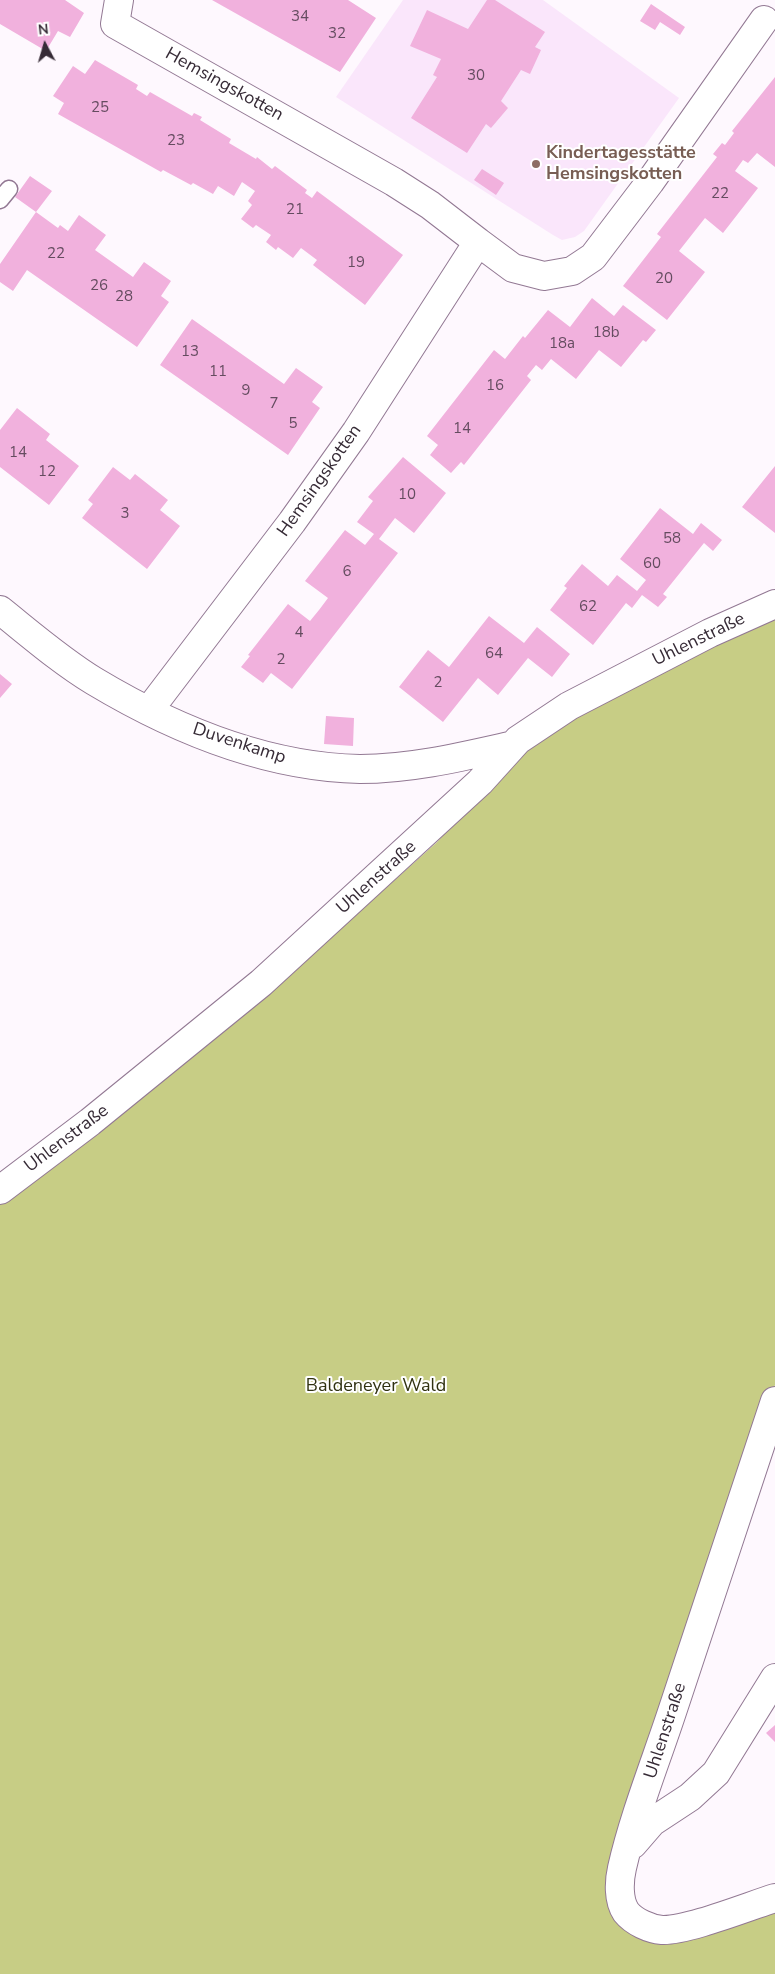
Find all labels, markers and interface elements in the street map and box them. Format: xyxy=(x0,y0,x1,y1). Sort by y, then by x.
house number: 34 xyxy=(291,8,309,26)
north arrow xyxy=(20,20,70,70)
text: N xyxy=(37,20,50,40)
house number: 32 xyxy=(328,25,346,43)
street label: Hemsingskotten xyxy=(161,44,287,126)
house number: 30 xyxy=(467,67,485,85)
house number: 25 xyxy=(91,99,109,117)
house number: 23 xyxy=(167,132,185,150)
place label: Kindertagesstätte Hemsingskotten xyxy=(546,143,696,186)
marker: Kindertagesstätte Hemsingskotten xyxy=(530,158,542,170)
house number: 22 xyxy=(711,185,729,203)
house number: 21 xyxy=(286,201,304,219)
house number: 22 xyxy=(47,245,65,263)
house number: 19 xyxy=(347,254,365,272)
house number: 20 xyxy=(655,270,673,288)
house number: 26 xyxy=(90,277,108,295)
house number: 28 xyxy=(115,288,133,306)
house number: 18b xyxy=(593,324,619,342)
house number: 18a xyxy=(549,335,575,353)
house number: 13 xyxy=(181,343,199,361)
house number: 11 xyxy=(209,363,227,381)
house number: 16 xyxy=(486,377,504,395)
house number: 9 xyxy=(242,382,250,400)
house number: 7 xyxy=(270,395,278,413)
house number: 5 xyxy=(289,415,297,433)
house number: 14 xyxy=(453,420,471,438)
street label: Hemsingskotten xyxy=(273,421,367,541)
house number: 14 xyxy=(9,444,27,462)
house number: 12 xyxy=(38,463,56,481)
house number: 10 xyxy=(398,486,416,504)
house number: 3 xyxy=(121,505,129,523)
house number: 58 xyxy=(663,530,681,548)
house number: 60 xyxy=(643,555,661,573)
house number: 6 xyxy=(343,563,351,581)
house number: 62 xyxy=(579,598,597,616)
street label: Uhlenstraße xyxy=(649,608,749,672)
house number: 4 xyxy=(295,624,303,642)
house number: 64 xyxy=(485,645,503,663)
house number: 2 xyxy=(277,651,285,669)
house number: 2 xyxy=(434,674,442,692)
street label: Duvenkamp xyxy=(190,719,288,769)
street label: Uhlenstraße xyxy=(333,837,421,919)
street label: Uhlenstraße xyxy=(21,1100,113,1178)
park label: Baldeneyer Wald xyxy=(306,1376,446,1398)
street label: Uhlenstraße xyxy=(640,1680,692,1782)

